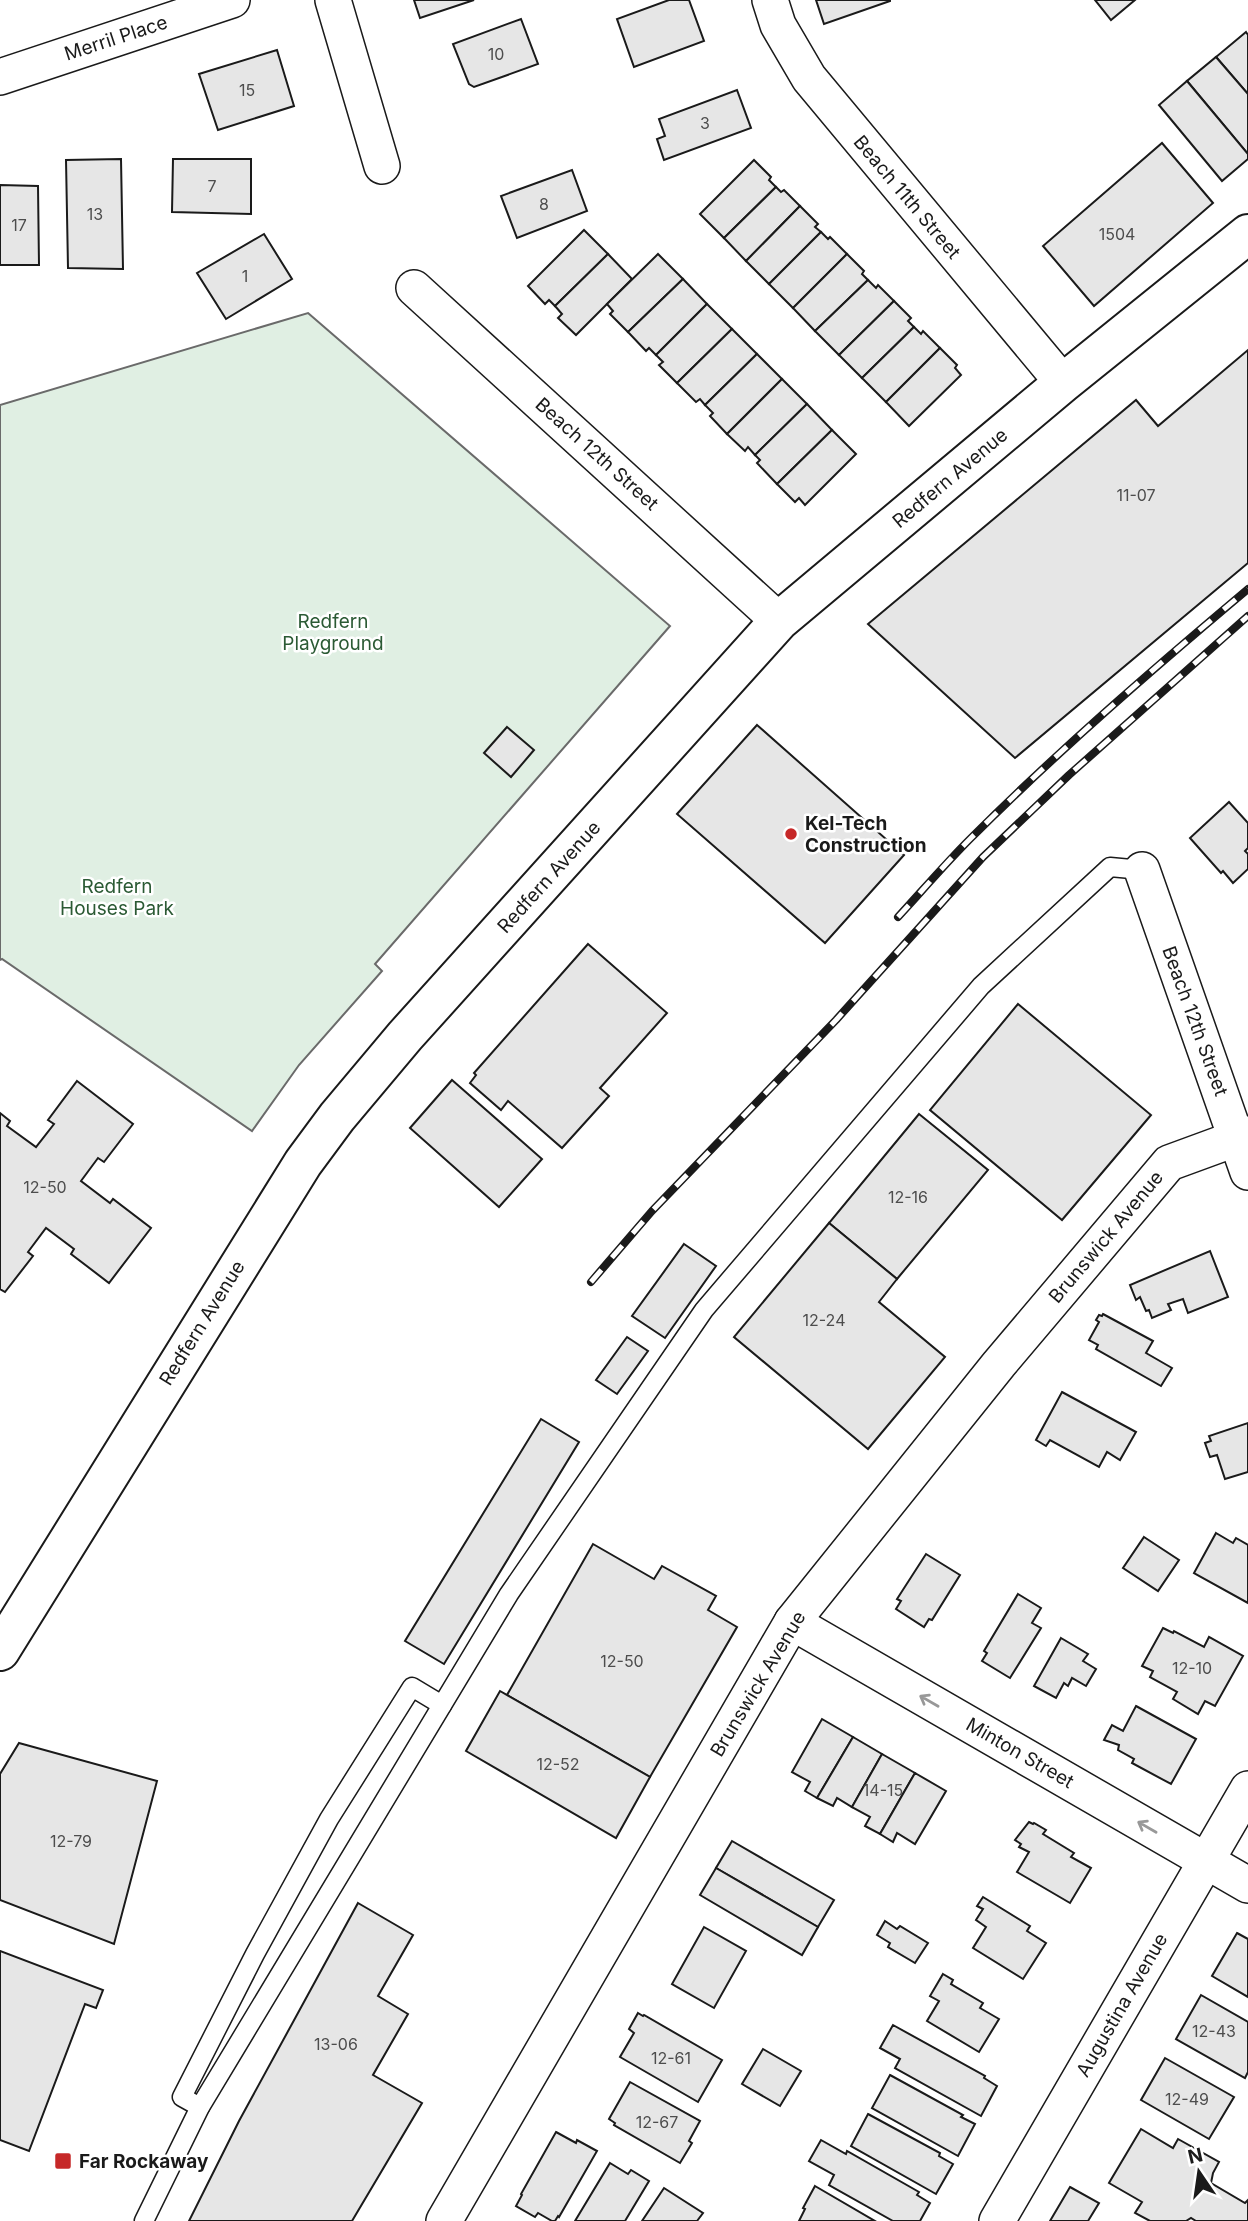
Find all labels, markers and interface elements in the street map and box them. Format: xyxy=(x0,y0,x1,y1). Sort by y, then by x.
street label: Merril Place xyxy=(62,11,170,65)
house number: 10 xyxy=(488,44,504,64)
house number: 15 xyxy=(239,80,255,100)
house number: 3 xyxy=(700,113,710,133)
street label: Beach 11th Street xyxy=(849,131,965,263)
house number: 7 xyxy=(207,176,217,196)
house number: 8 xyxy=(539,194,549,214)
house number: 13 xyxy=(87,204,103,224)
house number: 17 xyxy=(11,215,27,235)
house number: 1504 xyxy=(1099,224,1135,244)
house number: 1 xyxy=(242,266,248,286)
street label: Beach 12th Street xyxy=(531,393,663,515)
street label: Redfern Avenue xyxy=(888,423,1012,533)
house number: 11-07 xyxy=(1116,485,1156,505)
park label: Redfern Playground xyxy=(282,610,384,655)
place label: Kel-Tech Construction xyxy=(805,812,926,857)
street label: Redfern Avenue xyxy=(493,816,605,938)
marker: Kel-Tech Construction xyxy=(783,826,799,842)
park label: Redfern Houses Park xyxy=(60,875,175,920)
street label: Beach 12th Street xyxy=(1157,943,1233,1099)
street label: Brunswick Avenue xyxy=(1044,1166,1168,1308)
house number: 12-50 xyxy=(23,1177,67,1197)
house number: 12-16 xyxy=(888,1187,928,1207)
street label: Redfern Avenue xyxy=(154,1256,250,1390)
house number: 12-24 xyxy=(803,1310,845,1330)
street label: Brunswick Avenue xyxy=(705,1607,811,1761)
house number: 12-50 xyxy=(600,1651,644,1671)
house number: 12-10 xyxy=(1172,1658,1212,1678)
one-way arrow xyxy=(919,1693,939,1707)
street label: Minton Street xyxy=(962,1713,1078,1793)
house number: 12-52 xyxy=(536,1754,580,1774)
house number: 14-15 xyxy=(863,1780,903,1800)
one-way arrow xyxy=(1138,1819,1158,1833)
house number: 12-79 xyxy=(50,1831,92,1851)
street label: Augustina Avenue xyxy=(1072,1929,1172,2081)
house number: 12-43 xyxy=(1192,2021,1236,2041)
house number: 13-06 xyxy=(314,2034,358,2054)
house number: 12-61 xyxy=(651,2048,691,2068)
house number: 12-49 xyxy=(1165,2089,1209,2109)
house number: 12-67 xyxy=(636,2112,678,2132)
north arrow xyxy=(1164,2137,1234,2207)
text: N xyxy=(1186,2143,1205,2169)
place label: Far Rockaway xyxy=(79,2150,209,2173)
marker: Far Rockaway xyxy=(53,2151,73,2171)

